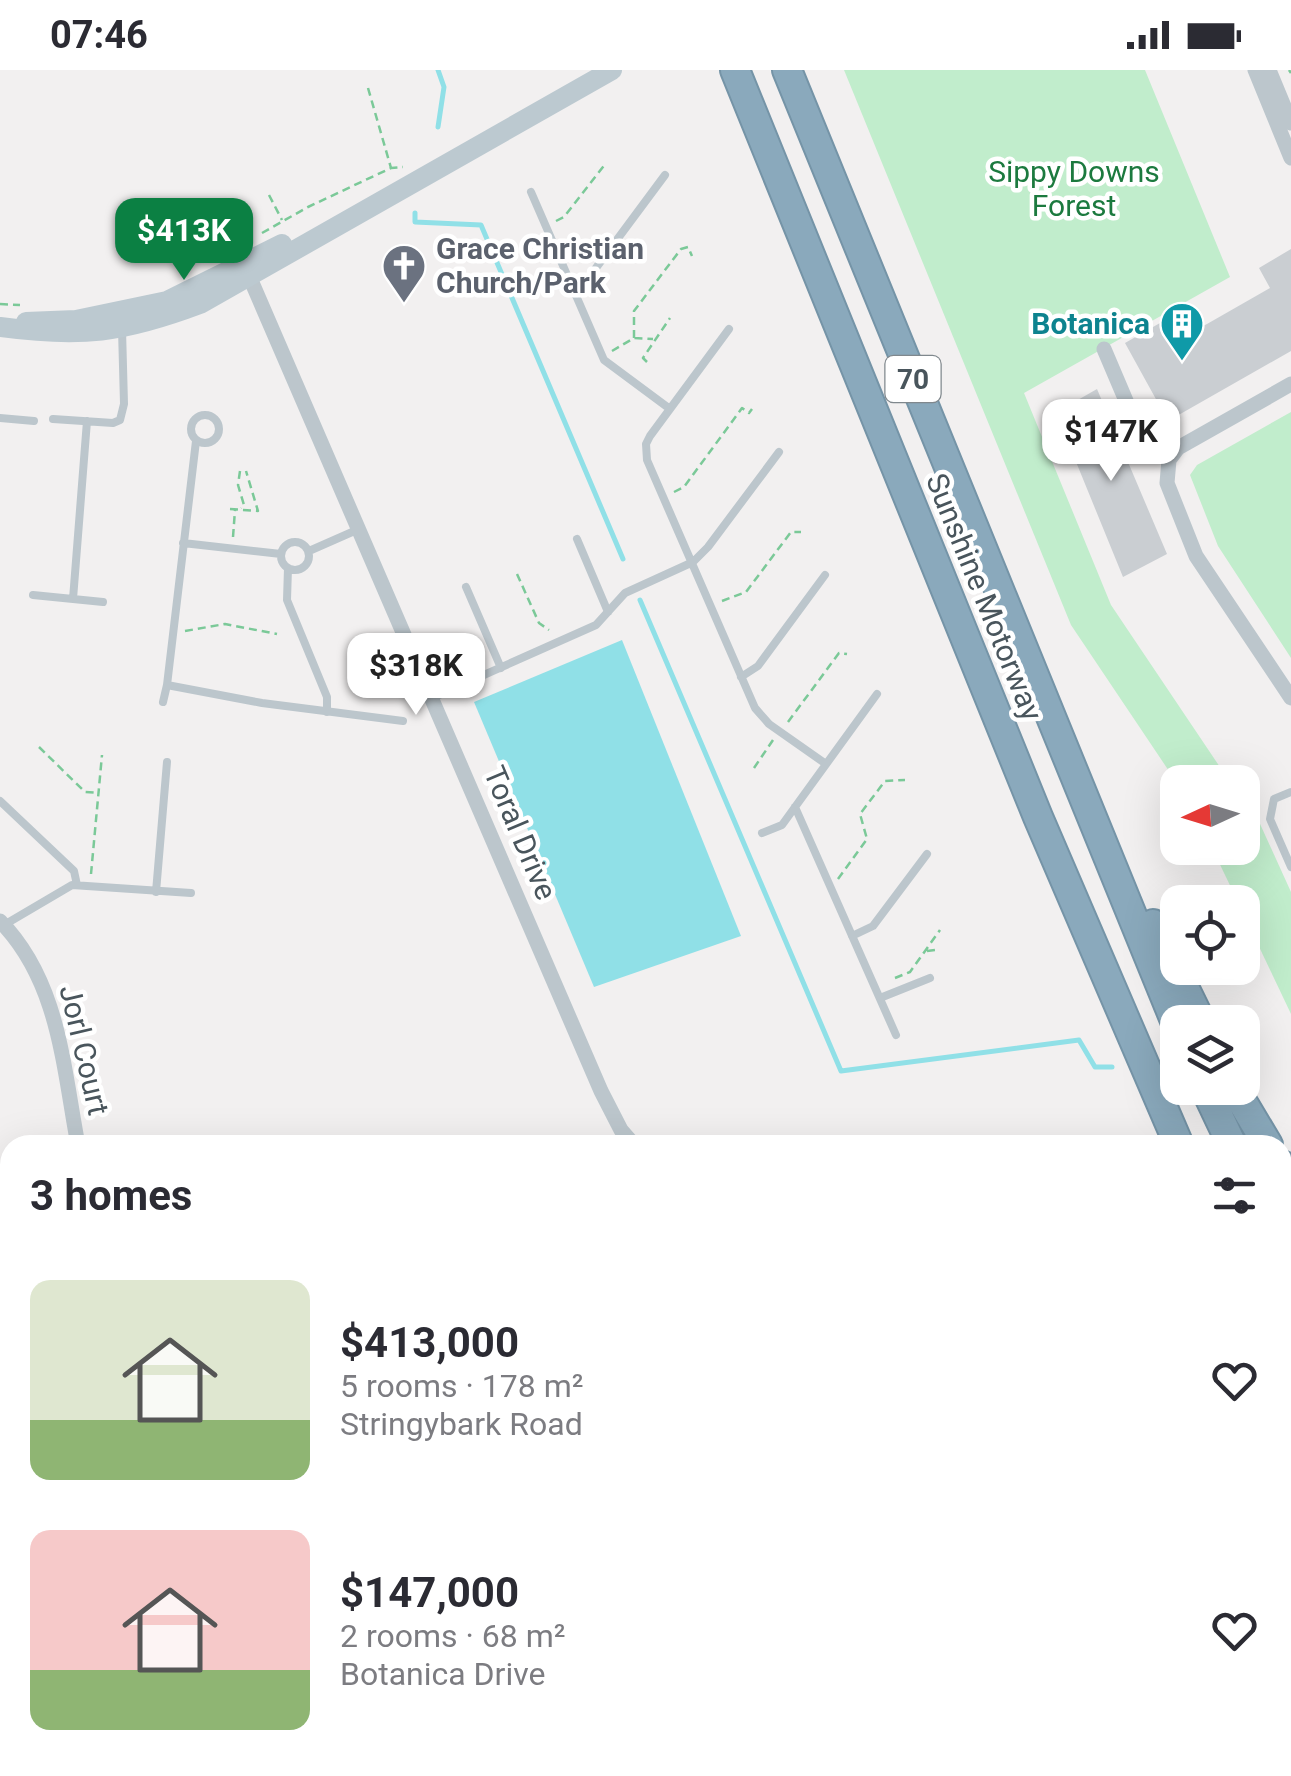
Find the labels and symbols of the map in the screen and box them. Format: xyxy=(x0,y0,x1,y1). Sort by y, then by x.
park label: Sippy Downs Forest xyxy=(988,154,1160,223)
pin: $413K xyxy=(114,198,254,283)
place label: Grace Christian Church/Park xyxy=(436,231,644,300)
church icon: Grace Christian Church/Park xyxy=(381,243,427,304)
building icon: Botanica xyxy=(1159,301,1205,362)
place label: Botanica xyxy=(1031,306,1150,341)
road number: 70 xyxy=(886,356,940,402)
pin: $147K xyxy=(1041,399,1181,484)
street label: Sunshine Motorway xyxy=(919,468,1050,725)
pin: $318K xyxy=(346,633,486,718)
street label: Toral Drive xyxy=(477,761,564,905)
north arrow xyxy=(1160,765,1260,865)
street label: Jorl Court xyxy=(53,981,116,1118)

